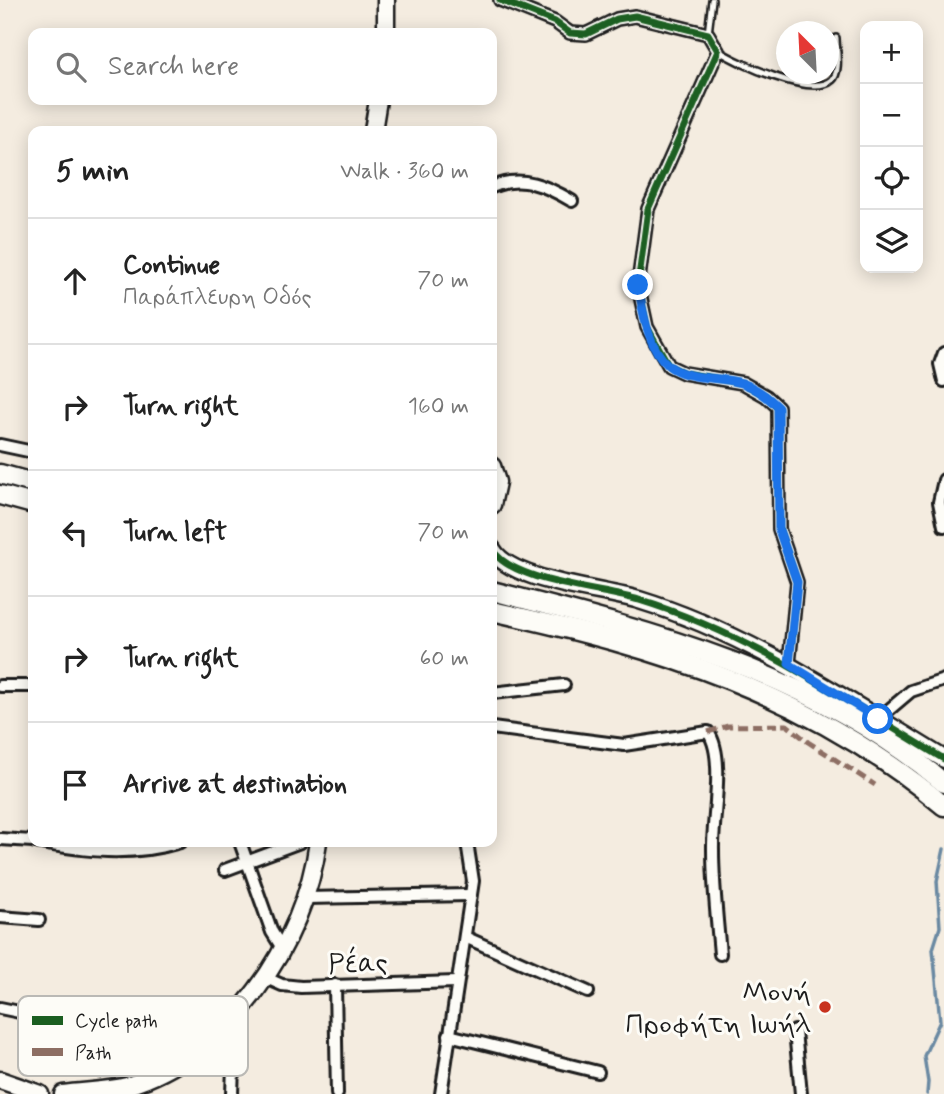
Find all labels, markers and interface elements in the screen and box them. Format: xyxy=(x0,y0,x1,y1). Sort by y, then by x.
north arrow xyxy=(776,21,839,84)
map controls xyxy=(860,21,923,273)
button: + xyxy=(860,21,923,84)
search box xyxy=(28,28,497,105)
icon: search xyxy=(52,48,90,86)
text: Search here xyxy=(108,50,239,84)
button: − xyxy=(860,84,923,147)
button: locate xyxy=(860,147,923,210)
text: 5 min xyxy=(56,152,130,191)
text: Walk · 360 m xyxy=(340,157,469,187)
button: layers xyxy=(860,210,923,273)
text: Continue xyxy=(123,249,220,283)
icon: ahead xyxy=(56,262,94,300)
text: 70 m xyxy=(417,266,469,296)
route end xyxy=(622,269,653,300)
text: Παράπλευρη Οδός xyxy=(123,283,312,313)
icon: right xyxy=(56,388,94,426)
text: Turn right xyxy=(123,390,239,424)
text: 160 m xyxy=(408,392,469,422)
icon: left xyxy=(56,514,94,552)
text: Turn left xyxy=(123,516,227,550)
text: 70 m xyxy=(417,518,469,548)
icon: right xyxy=(56,640,94,678)
text: Turn right xyxy=(123,642,239,676)
text: 60 m xyxy=(420,644,469,674)
route start xyxy=(862,703,893,734)
icon: arrive xyxy=(56,766,94,804)
text: Arrive at destination xyxy=(123,768,347,802)
street label: Ρέας xyxy=(328,945,388,984)
place label: Μονή Προφήτη Ιωήλ xyxy=(625,975,812,1044)
legend xyxy=(18,996,248,1076)
marker: Μονή Προφήτη Ιωήλ xyxy=(817,999,833,1015)
text: Cycle path xyxy=(75,1009,158,1034)
text: Path xyxy=(75,1041,112,1066)

